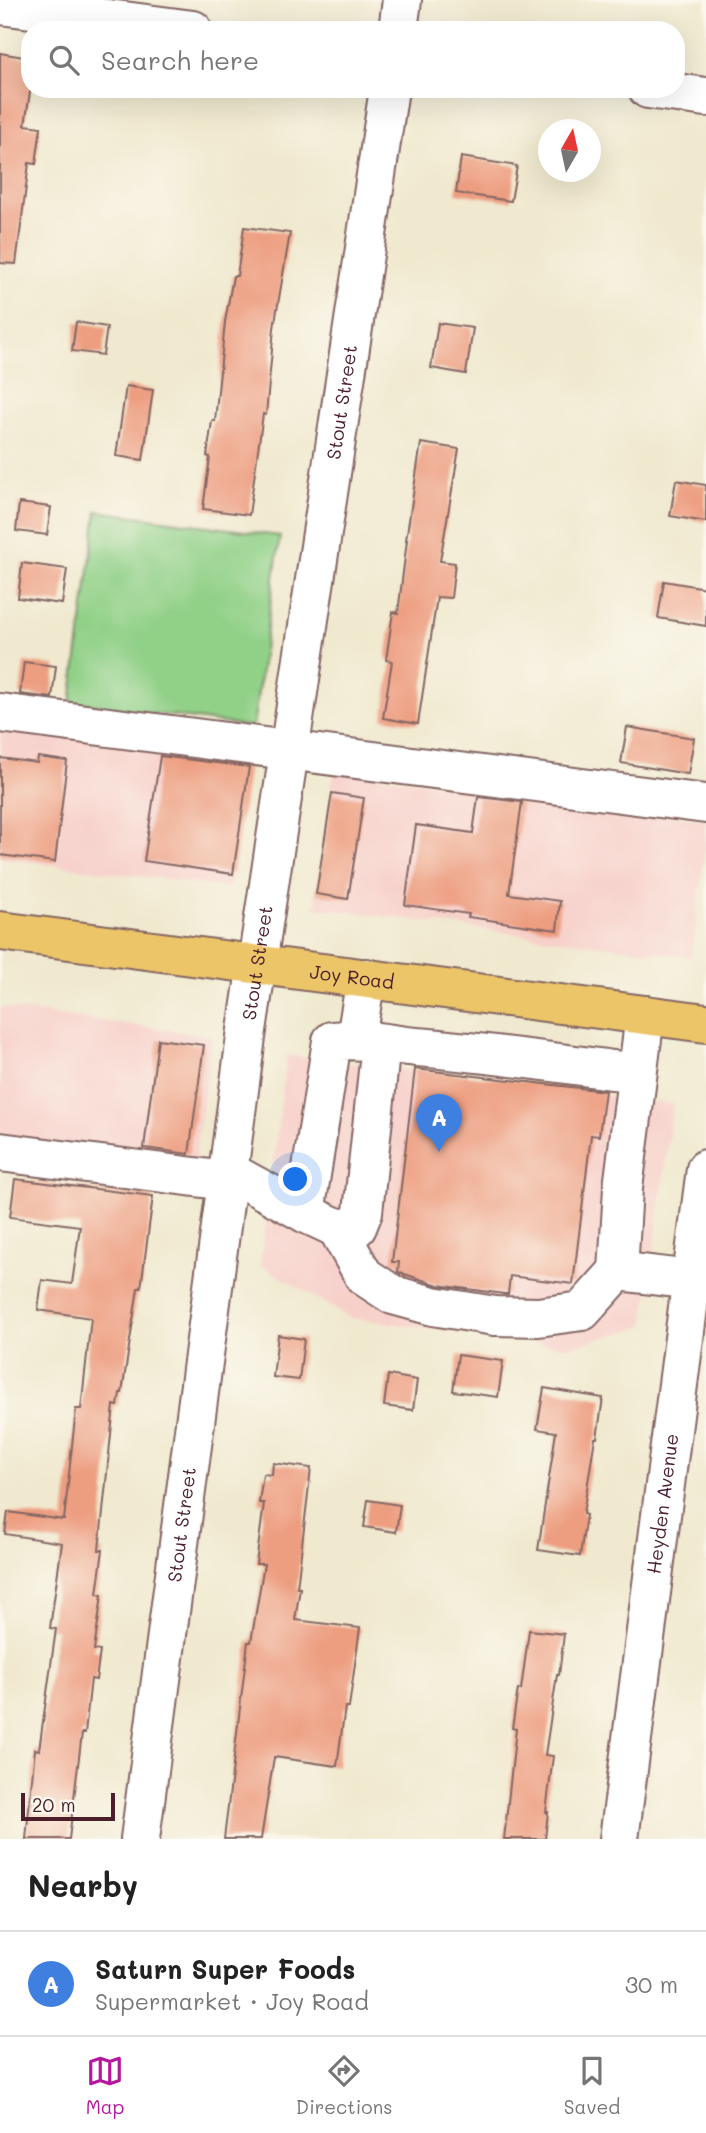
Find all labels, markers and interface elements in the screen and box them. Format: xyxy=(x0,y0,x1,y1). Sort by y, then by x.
search box xyxy=(21,21,685,98)
icon: search xyxy=(45,41,83,79)
text: Search here xyxy=(101,43,259,77)
north arrow xyxy=(538,119,601,182)
street label: Stout Street xyxy=(320,343,362,461)
street label: Stout Street xyxy=(236,904,278,1022)
street label: Joy Road xyxy=(308,958,396,994)
pin: A xyxy=(416,1094,462,1152)
your location xyxy=(278,1162,312,1196)
street label: Heyden Avenue xyxy=(641,1432,684,1576)
street label: Stout Street xyxy=(161,1466,201,1584)
scale bar xyxy=(21,1790,116,1822)
text: 20 m xyxy=(32,1792,76,1817)
text: Nearby xyxy=(28,1865,138,1905)
text: Saturn Super Foods xyxy=(95,1952,355,1986)
text: A xyxy=(43,1969,59,1999)
text: 30 m xyxy=(625,1969,678,1999)
text: Supermarket · Joy Road xyxy=(95,1986,369,2016)
tab: Map xyxy=(86,2052,124,2119)
tab: Directions xyxy=(296,2052,392,2119)
tab: Saved xyxy=(564,2052,620,2119)

